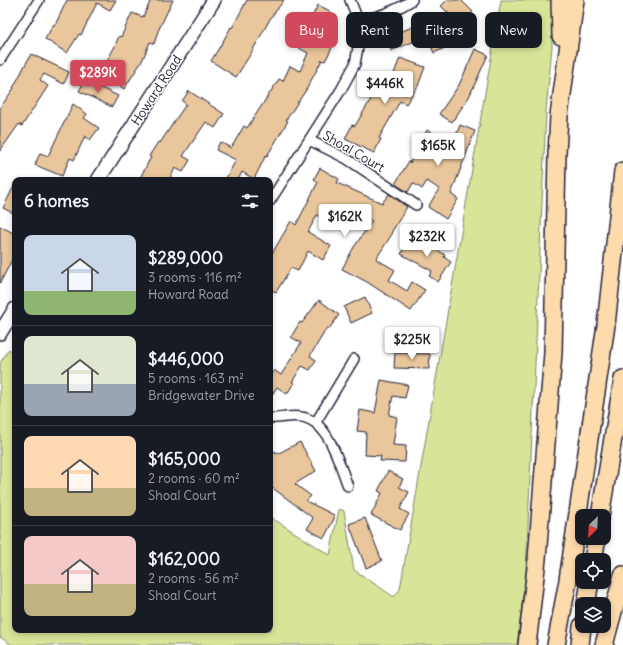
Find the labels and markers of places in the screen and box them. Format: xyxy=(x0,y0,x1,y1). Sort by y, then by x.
pin: $289K xyxy=(70,60,126,94)
pin: $446K xyxy=(357,71,413,105)
pin: $165K xyxy=(410,133,466,167)
pin: $162K xyxy=(317,204,373,238)
pin: $232K xyxy=(399,224,455,258)
pin: $225K xyxy=(384,327,440,361)

